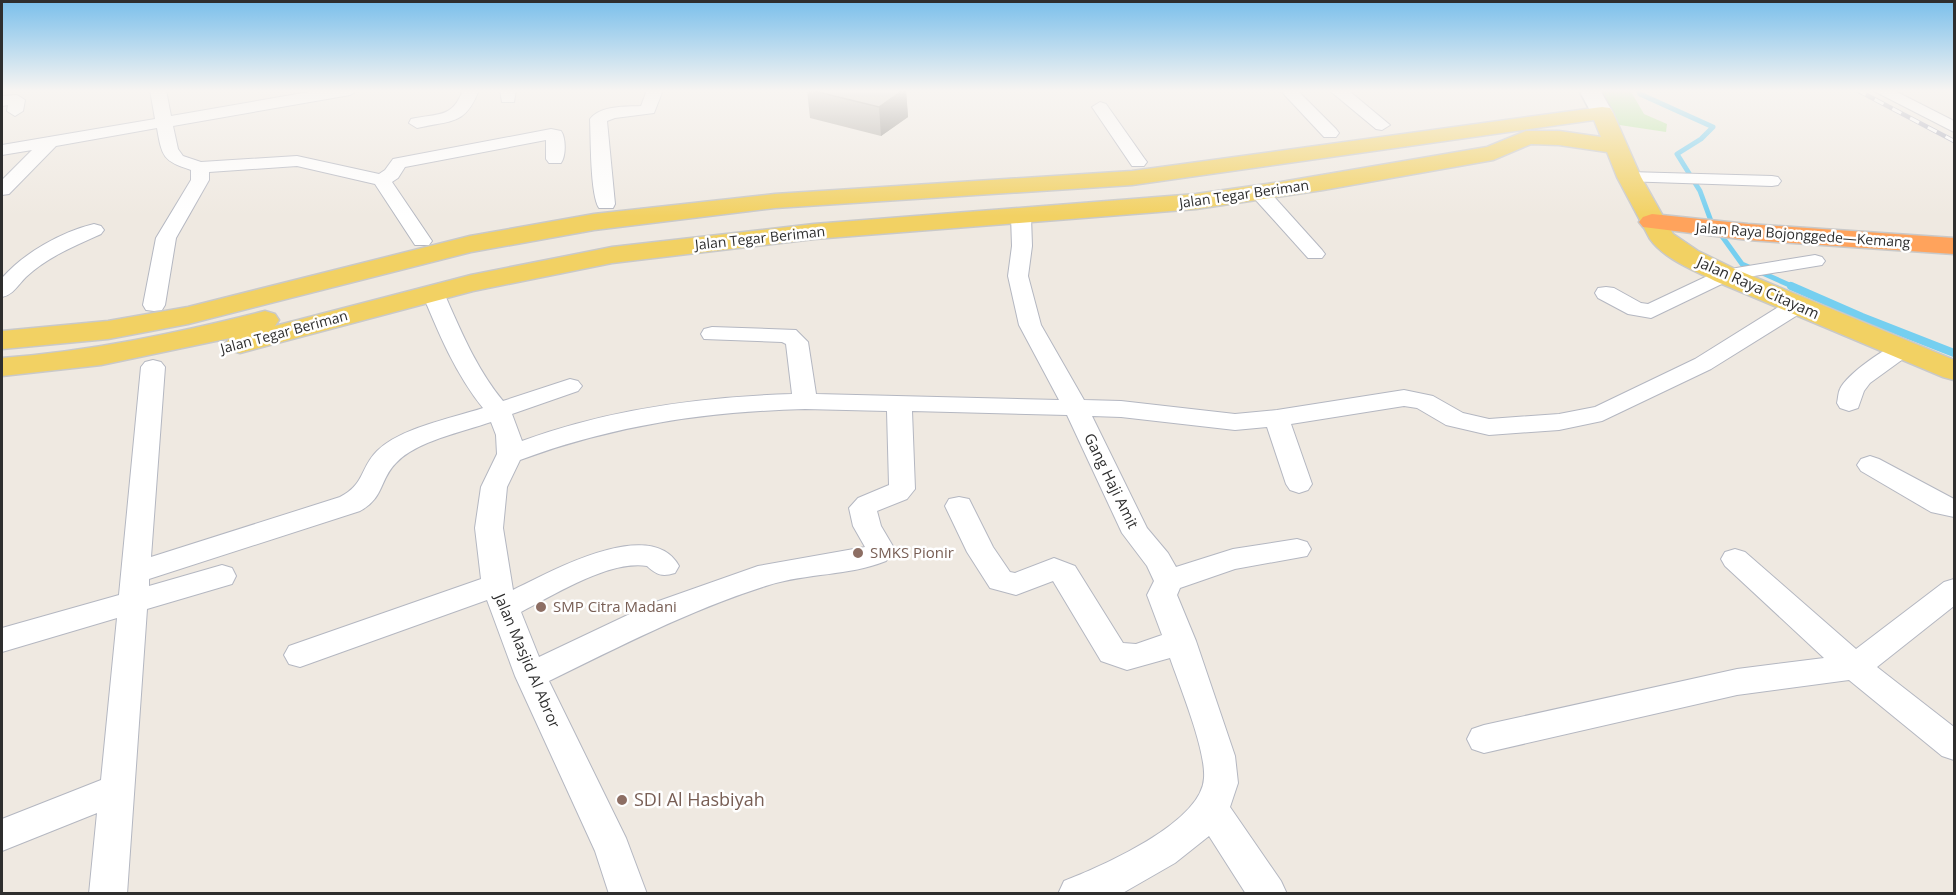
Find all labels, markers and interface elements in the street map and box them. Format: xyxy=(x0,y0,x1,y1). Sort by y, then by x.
street label: Jalan Tegar Beriman xyxy=(1176,175,1310,212)
street label: Jalan Raya Bojonggede—Kemang xyxy=(1693,217,1911,251)
street label: Jalan Tegar Beriman xyxy=(692,221,826,254)
street label: Jalan Raya Citayam xyxy=(1692,250,1823,323)
street label: Jalan Tegar Beriman xyxy=(216,305,350,358)
street label: Gang Haji Amit xyxy=(1080,430,1144,532)
place label: SMKS Pionir xyxy=(870,542,954,562)
marker: SMKS Pionir xyxy=(851,546,865,560)
street label: Jalan Masjid Al Abror xyxy=(490,588,565,731)
place label: SMP Citra Madani xyxy=(553,596,677,616)
marker: SMP Citra Madani xyxy=(534,600,548,614)
place label: SDI Al Hasbiyah xyxy=(634,787,765,811)
marker: SDI Al Hasbiyah xyxy=(615,793,629,807)

